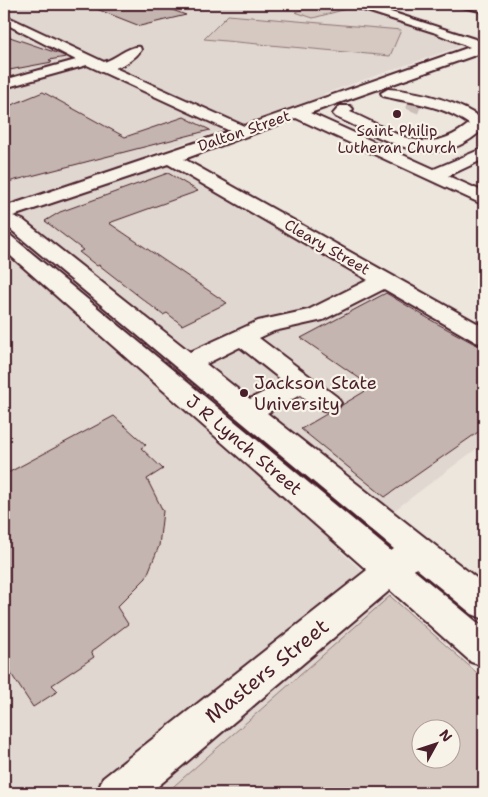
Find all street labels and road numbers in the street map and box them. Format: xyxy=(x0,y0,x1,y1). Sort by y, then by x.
street label: Dalton Street xyxy=(195,106,293,156)
street label: Cleary Street xyxy=(281,214,373,280)
street label: J R Lynch Street xyxy=(181,389,307,501)
street label: Masters Street xyxy=(199,612,335,730)

